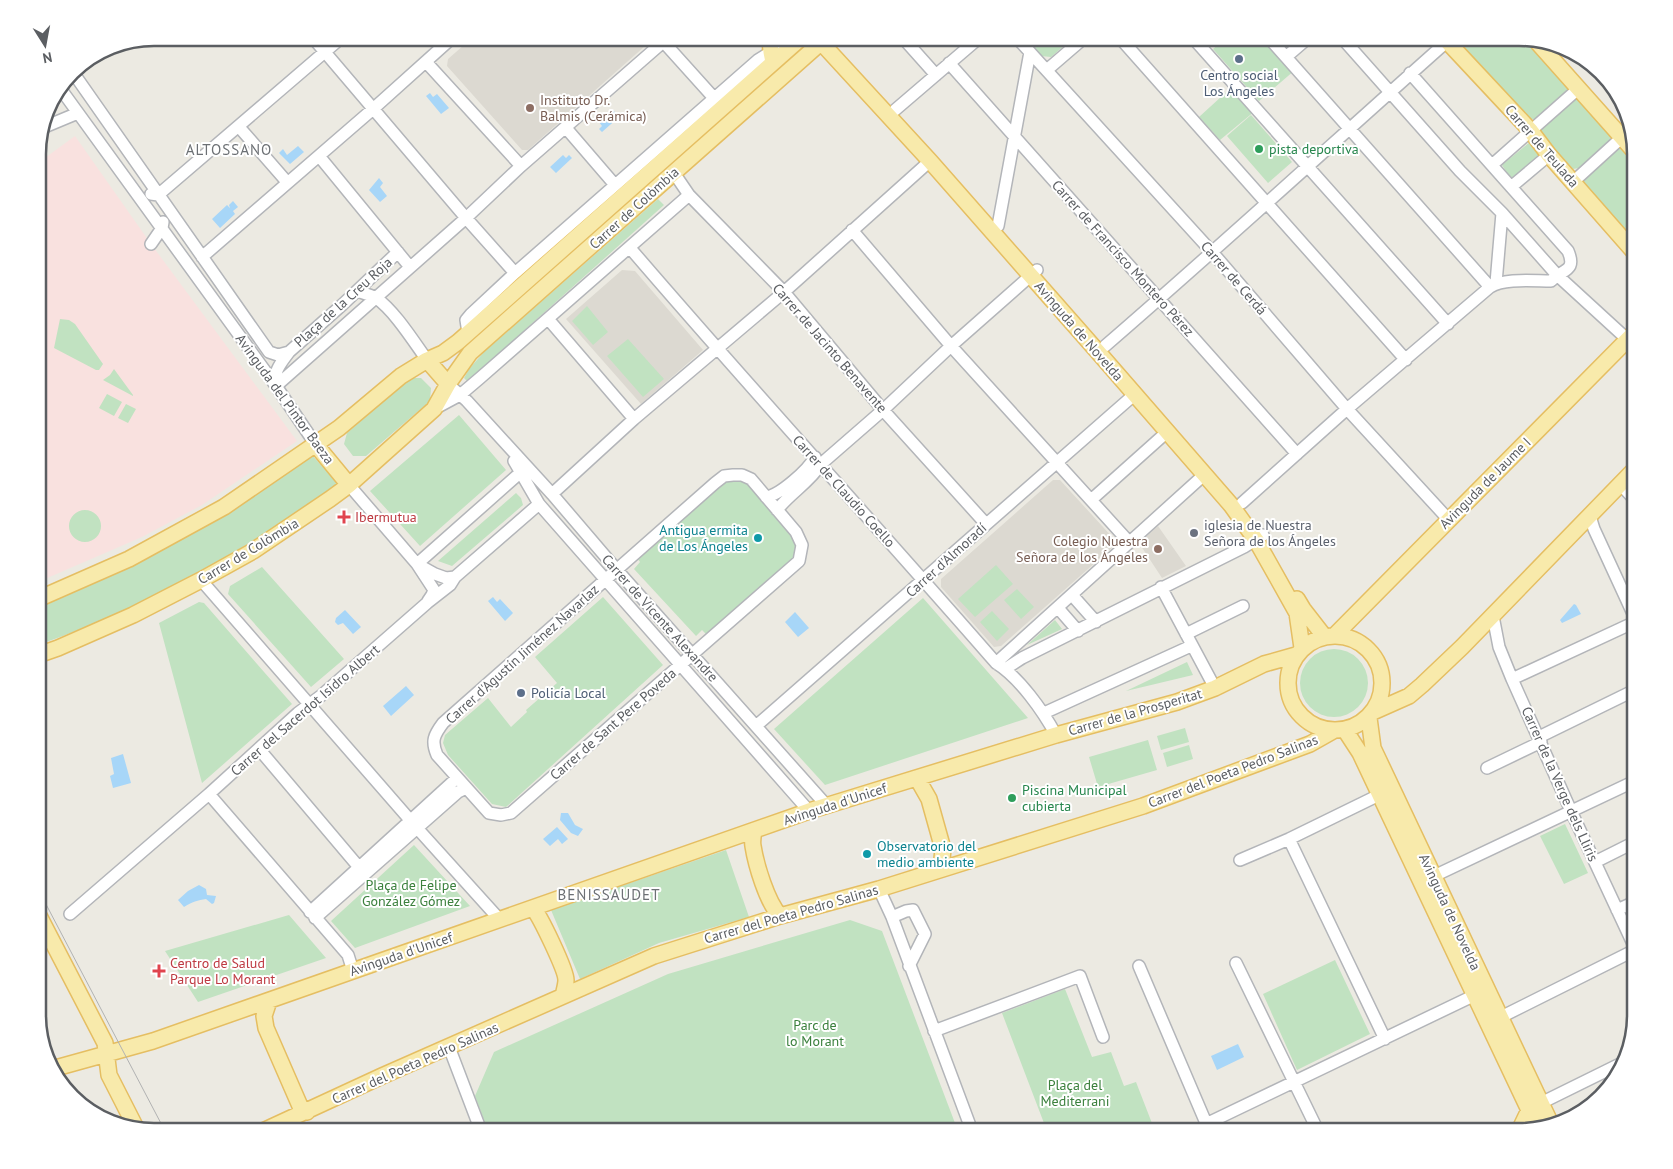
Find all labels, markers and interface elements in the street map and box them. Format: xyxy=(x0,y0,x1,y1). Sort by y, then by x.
north arrow xyxy=(20,20,70,70)
text: N xyxy=(41,48,54,67)
marker: Centro social Los Ángeles xyxy=(1233,53,1245,65)
place label: Centro social Los Ángeles xyxy=(1200,66,1278,100)
place label: Instituto Dr. Balmis (Cerámica) xyxy=(540,91,647,125)
street label: Carrer de Teulada xyxy=(1501,101,1583,191)
marker: Instituto Dr. Balmis (Cerámica) xyxy=(524,102,536,114)
district label: ALTOSSANO xyxy=(186,140,272,159)
place label: pista deportiva xyxy=(1269,140,1359,158)
marker: pista deportiva xyxy=(1253,143,1265,155)
street label: Carrer de Colòmbia xyxy=(585,163,683,253)
street label: Carrer de Francisco Montero Pérez xyxy=(1048,176,1198,340)
street label: Carrer de Cerdá xyxy=(1197,237,1271,319)
street label: Plaça de la Creu Roja xyxy=(290,253,396,351)
street label: Avinguda de Novelda xyxy=(1031,277,1127,385)
street label: Carrer de Jacinto Benavente xyxy=(769,280,891,416)
street label: Avinguda del Pintor Baeza xyxy=(232,330,338,468)
street label: Carrer de Claudio Coello xyxy=(789,431,899,551)
street label: Avinguda de Jaume I xyxy=(1435,433,1535,533)
place label: Ibermutua xyxy=(355,508,417,526)
marker: Ibermutua xyxy=(337,510,351,524)
street label: Carrer de Colòmbia xyxy=(194,514,302,588)
place label: iglesia de Nuestra Señora de los Ángeles xyxy=(1204,516,1336,550)
street label: Carrer d'Almoradí xyxy=(902,519,990,601)
place label: Antigua ermita de Los Ángeles xyxy=(659,521,748,555)
marker: iglesia de Nuestra Señora de los Ángeles xyxy=(1188,527,1200,539)
marker: Antigua ermita de Los Ángeles xyxy=(752,532,764,544)
place label: Colegio Nuestra Señora de los Ángeles xyxy=(1016,532,1148,566)
marker: Colegio Nuestra Señora de los Ángeles xyxy=(1152,543,1164,555)
street label: Carrer de Vicente Alexandre xyxy=(598,550,722,686)
street label: Carrer d'Agustín Jiménez Navarlaz xyxy=(442,580,602,728)
street label: Carrer del Sacerdot Isidro Albert xyxy=(227,640,383,780)
street label: Carrer de Sant Pere Poveda xyxy=(546,664,680,784)
place label: Policía Local xyxy=(531,684,606,702)
street label: Carrer de la Prosperitat xyxy=(1066,684,1204,740)
marker: Policía Local xyxy=(515,687,527,699)
street label: Carrer de la Verge dels Lliris xyxy=(1518,704,1602,864)
street label: Carrer del Poeta Pedro Salinas xyxy=(1146,730,1321,812)
street label: Avinguda d'Unicef xyxy=(781,779,890,829)
place label: Piscina Municipal cubierta xyxy=(1022,781,1127,815)
marker: Piscina Municipal cubierta xyxy=(1006,792,1018,804)
place label: Observatorio del medio ambiente xyxy=(877,837,976,871)
marker: Observatorio del medio ambiente xyxy=(861,848,873,860)
street label: Avinguda de Novelda xyxy=(1415,851,1485,973)
park label: Plaça de Felipe González Gómez xyxy=(362,876,460,910)
street label: Carrer del Poeta Pedro Salinas xyxy=(702,880,880,948)
district label: BENISSAUDET xyxy=(558,885,660,904)
street label: Avinguda d'Unicef xyxy=(347,928,455,980)
place label: Centro de Salud Parque Lo Morant xyxy=(170,954,276,988)
marker: Centro de Salud Parque Lo Morant xyxy=(152,964,166,978)
park label: Parc de lo Morant xyxy=(786,1016,844,1050)
street label: Carrer del Poeta Pedro Salinas xyxy=(329,1018,501,1108)
park label: Plaça del Mediterrani xyxy=(1040,1076,1110,1110)

